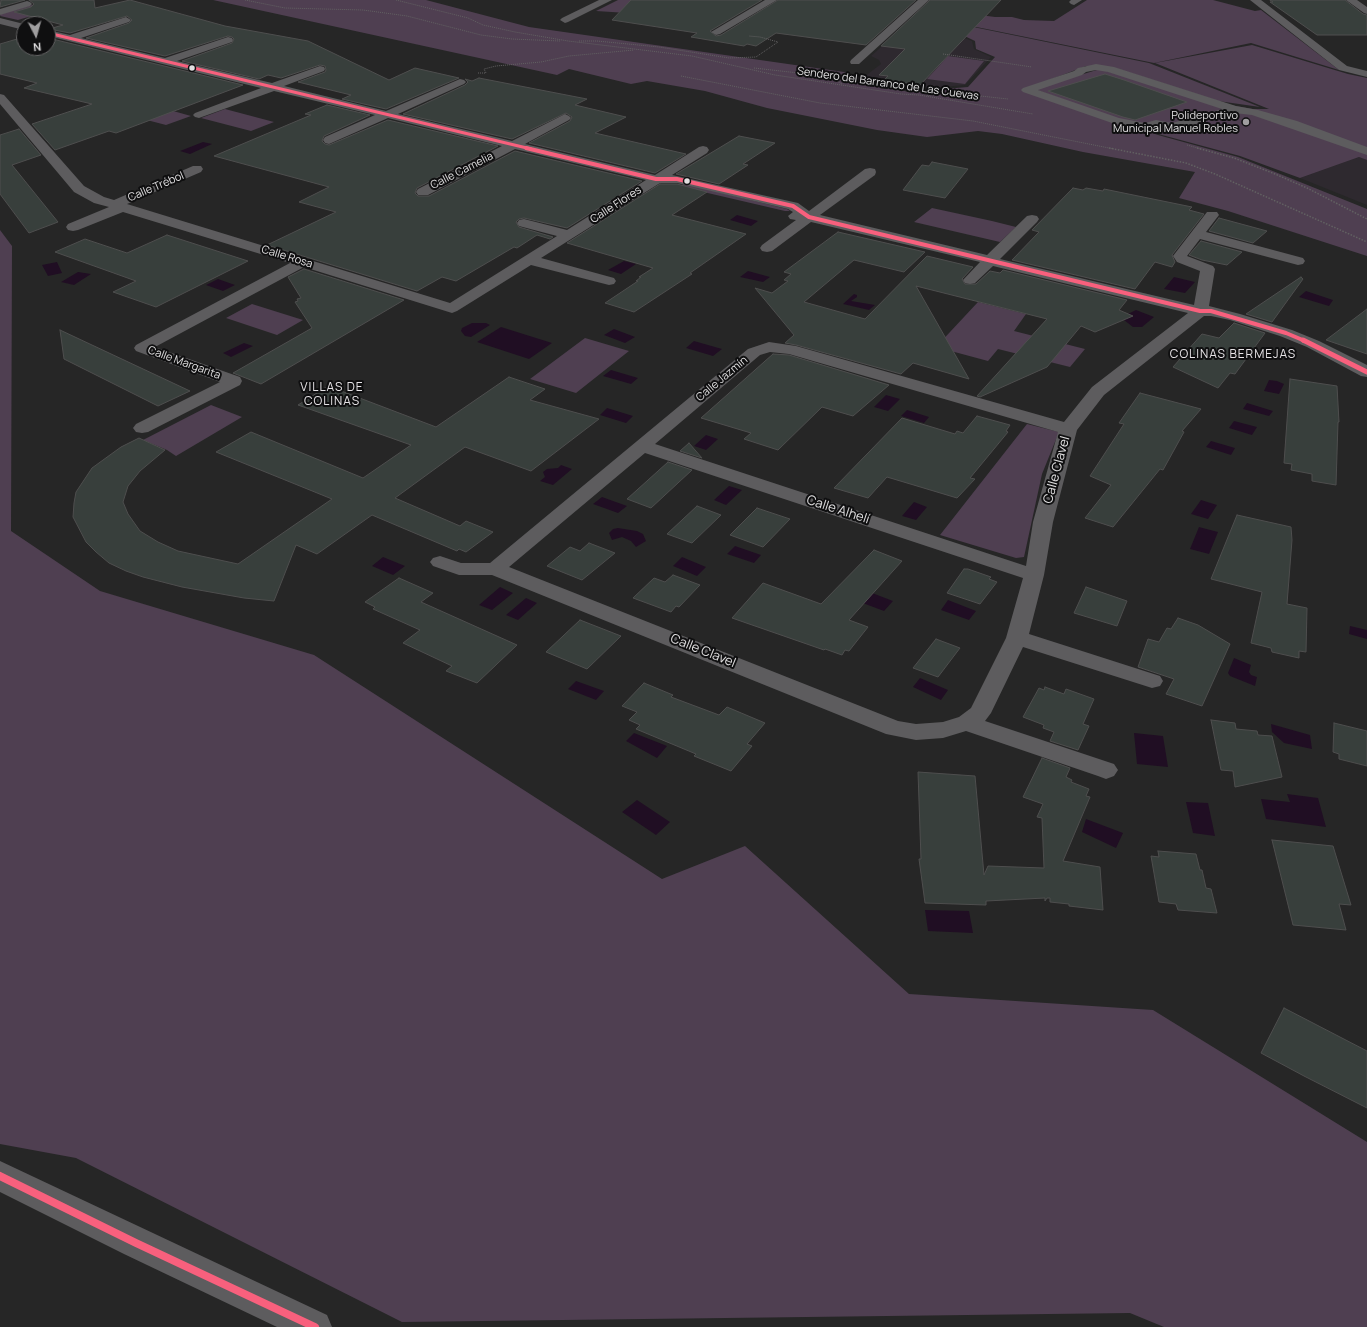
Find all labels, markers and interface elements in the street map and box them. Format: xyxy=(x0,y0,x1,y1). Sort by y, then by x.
north arrow xyxy=(16,16,56,56)
text: N xyxy=(32,40,42,55)
unlabelled marker xyxy=(187,63,197,73)
street label: Sendero del Barranco de Las Cuevas xyxy=(796,65,980,103)
place label: Polideportivo Municipal Manuel Robles xyxy=(1113,109,1238,135)
marker: Polideportivo Municipal Manuel Robles xyxy=(1241,117,1251,127)
street label: Calle Camelia xyxy=(428,150,496,192)
street label: Calle Trébol xyxy=(126,169,186,205)
unlabelled marker xyxy=(682,176,692,186)
street label: Calle Flores xyxy=(588,184,644,226)
street label: Calle Rosa xyxy=(260,243,314,271)
street label: Calle Margarita xyxy=(146,344,222,382)
district label: COLINAS BERMEJAS xyxy=(1170,348,1296,362)
street label: Calle Jazmín xyxy=(694,354,750,404)
district label: VILLAS DE COLINAS xyxy=(300,381,364,409)
street label: Calle Clavel xyxy=(1041,435,1073,505)
street label: Calle Alhelí xyxy=(804,492,872,528)
street label: Calle Clavel xyxy=(668,631,738,671)

